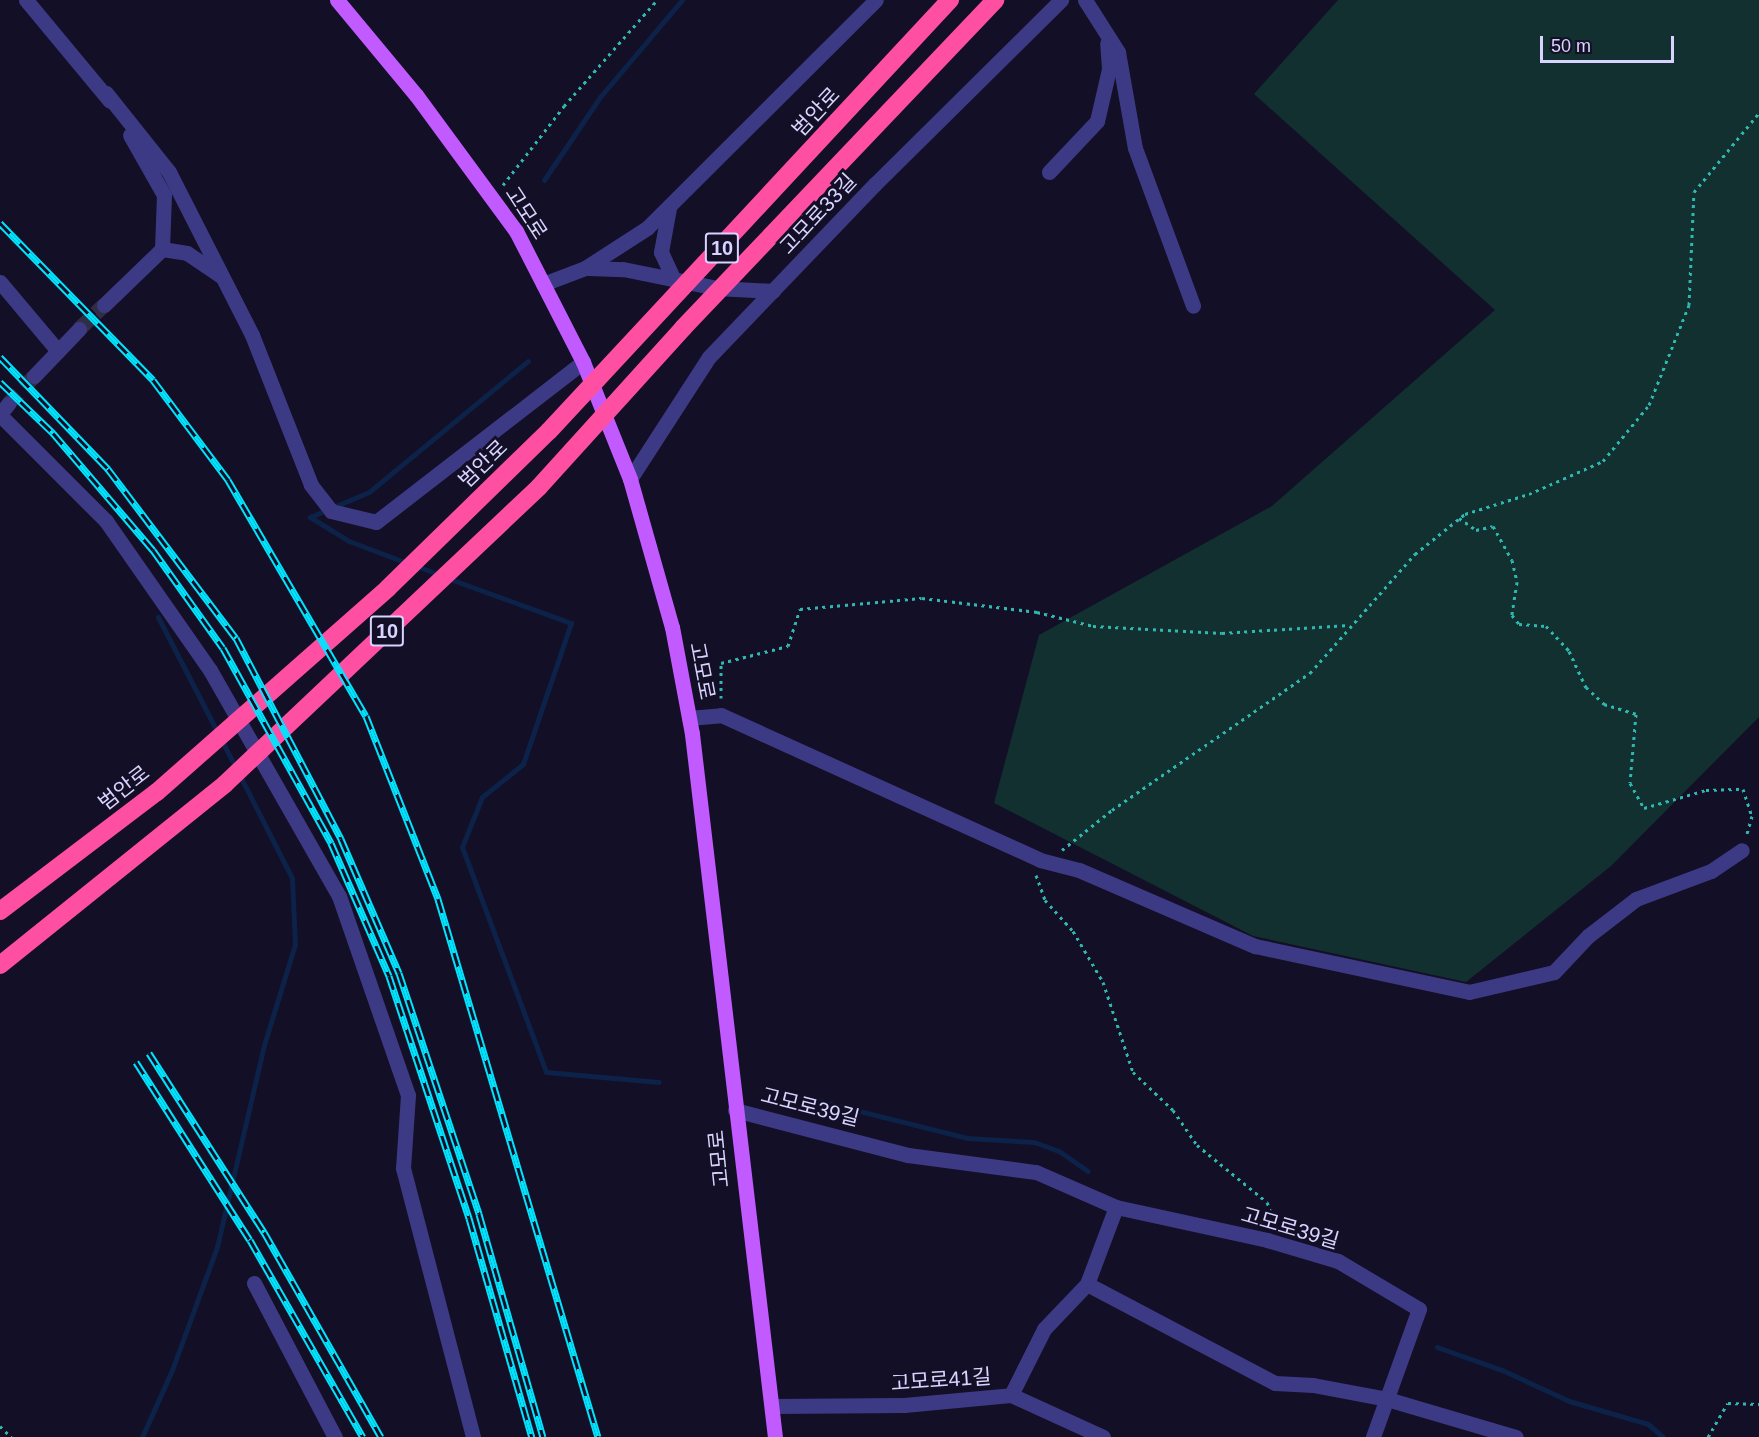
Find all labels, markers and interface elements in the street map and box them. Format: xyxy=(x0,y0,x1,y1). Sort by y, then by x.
scale bar xyxy=(1543,24,1676,62)
text: 50 m xyxy=(1551,36,1591,56)
street label: 범안로 xyxy=(787,82,845,142)
street label: 고모로33길 xyxy=(774,169,862,259)
street label: 고모로 xyxy=(500,182,552,244)
road number: 10 xyxy=(704,231,740,265)
street label: 범안로 xyxy=(453,435,513,493)
road number: 10 xyxy=(369,614,405,648)
street label: 고모로 xyxy=(684,640,720,702)
street label: 범안로 xyxy=(93,760,155,816)
street label: 고모로39길 xyxy=(758,1083,862,1131)
street label: 고모로 xyxy=(703,1129,735,1189)
street label: 고모로39길 xyxy=(1238,1202,1342,1254)
street label: 고모로41길 xyxy=(890,1364,992,1396)

